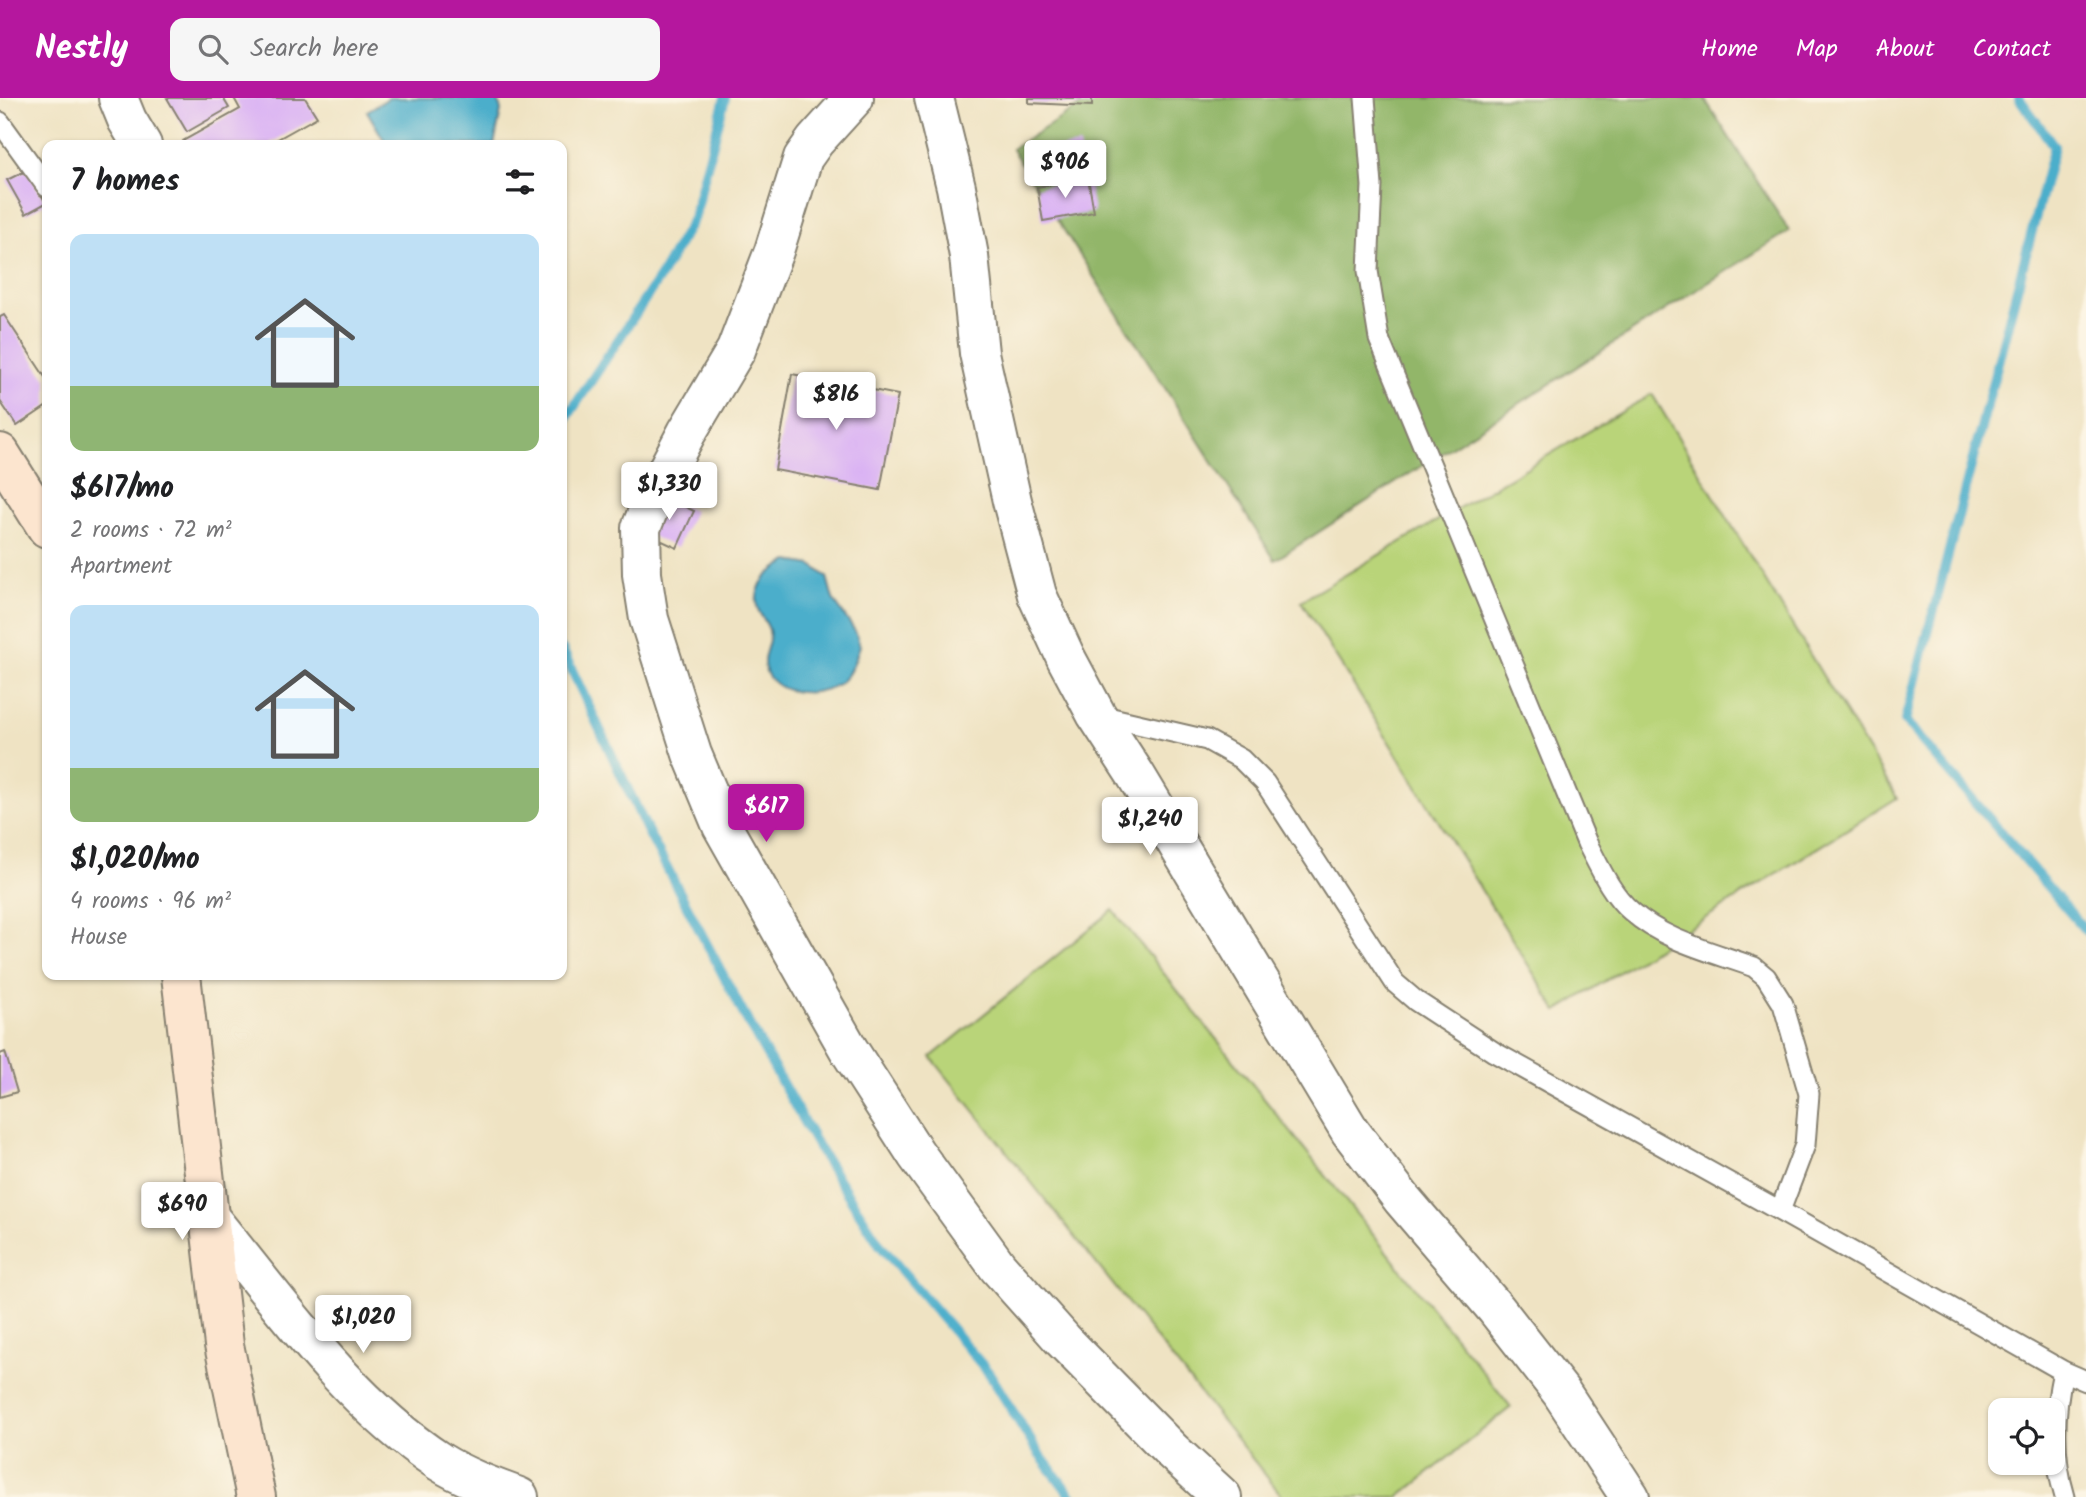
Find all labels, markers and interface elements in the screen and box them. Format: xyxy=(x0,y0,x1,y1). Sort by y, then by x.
search box xyxy=(170,18,660,81)
text: Nestly xyxy=(35,23,128,76)
text: Search here xyxy=(250,28,378,70)
icon: search xyxy=(194,30,232,68)
text: Home xyxy=(1701,30,1758,69)
text: Map xyxy=(1796,30,1838,69)
text: About xyxy=(1876,30,1934,69)
text: Contact xyxy=(1972,30,2051,69)
pin: $906 xyxy=(1024,140,1106,200)
text: $906 xyxy=(1040,145,1090,181)
text: 7 homes xyxy=(70,158,180,206)
icon: filters xyxy=(501,163,539,201)
icon: home xyxy=(242,280,368,406)
pin: $816 xyxy=(795,372,877,432)
text: $816 xyxy=(813,377,859,413)
pin: $1,330 xyxy=(612,462,726,522)
text: $617/mo xyxy=(70,465,174,513)
text: $1,330 xyxy=(637,467,701,503)
text: 2 rooms · 72 m² xyxy=(70,513,232,549)
text: Apartment xyxy=(70,549,172,585)
icon: home xyxy=(242,651,368,777)
pin: $617 xyxy=(725,784,807,844)
text: $617 xyxy=(744,789,788,825)
pin: $1,240 xyxy=(1093,798,1207,857)
text: $1,240 xyxy=(1118,802,1182,838)
text: $1,020/mo xyxy=(70,836,200,884)
text: 4 rooms · 96 m² xyxy=(70,884,231,920)
text: House xyxy=(70,920,127,956)
pin: $690 xyxy=(141,1182,223,1242)
text: $690 xyxy=(157,1187,207,1223)
pin: $1,020 xyxy=(306,1296,420,1355)
text: $1,020 xyxy=(331,1300,395,1336)
map controls xyxy=(1988,1398,2065,1475)
button: locate xyxy=(1988,1398,2065,1475)

